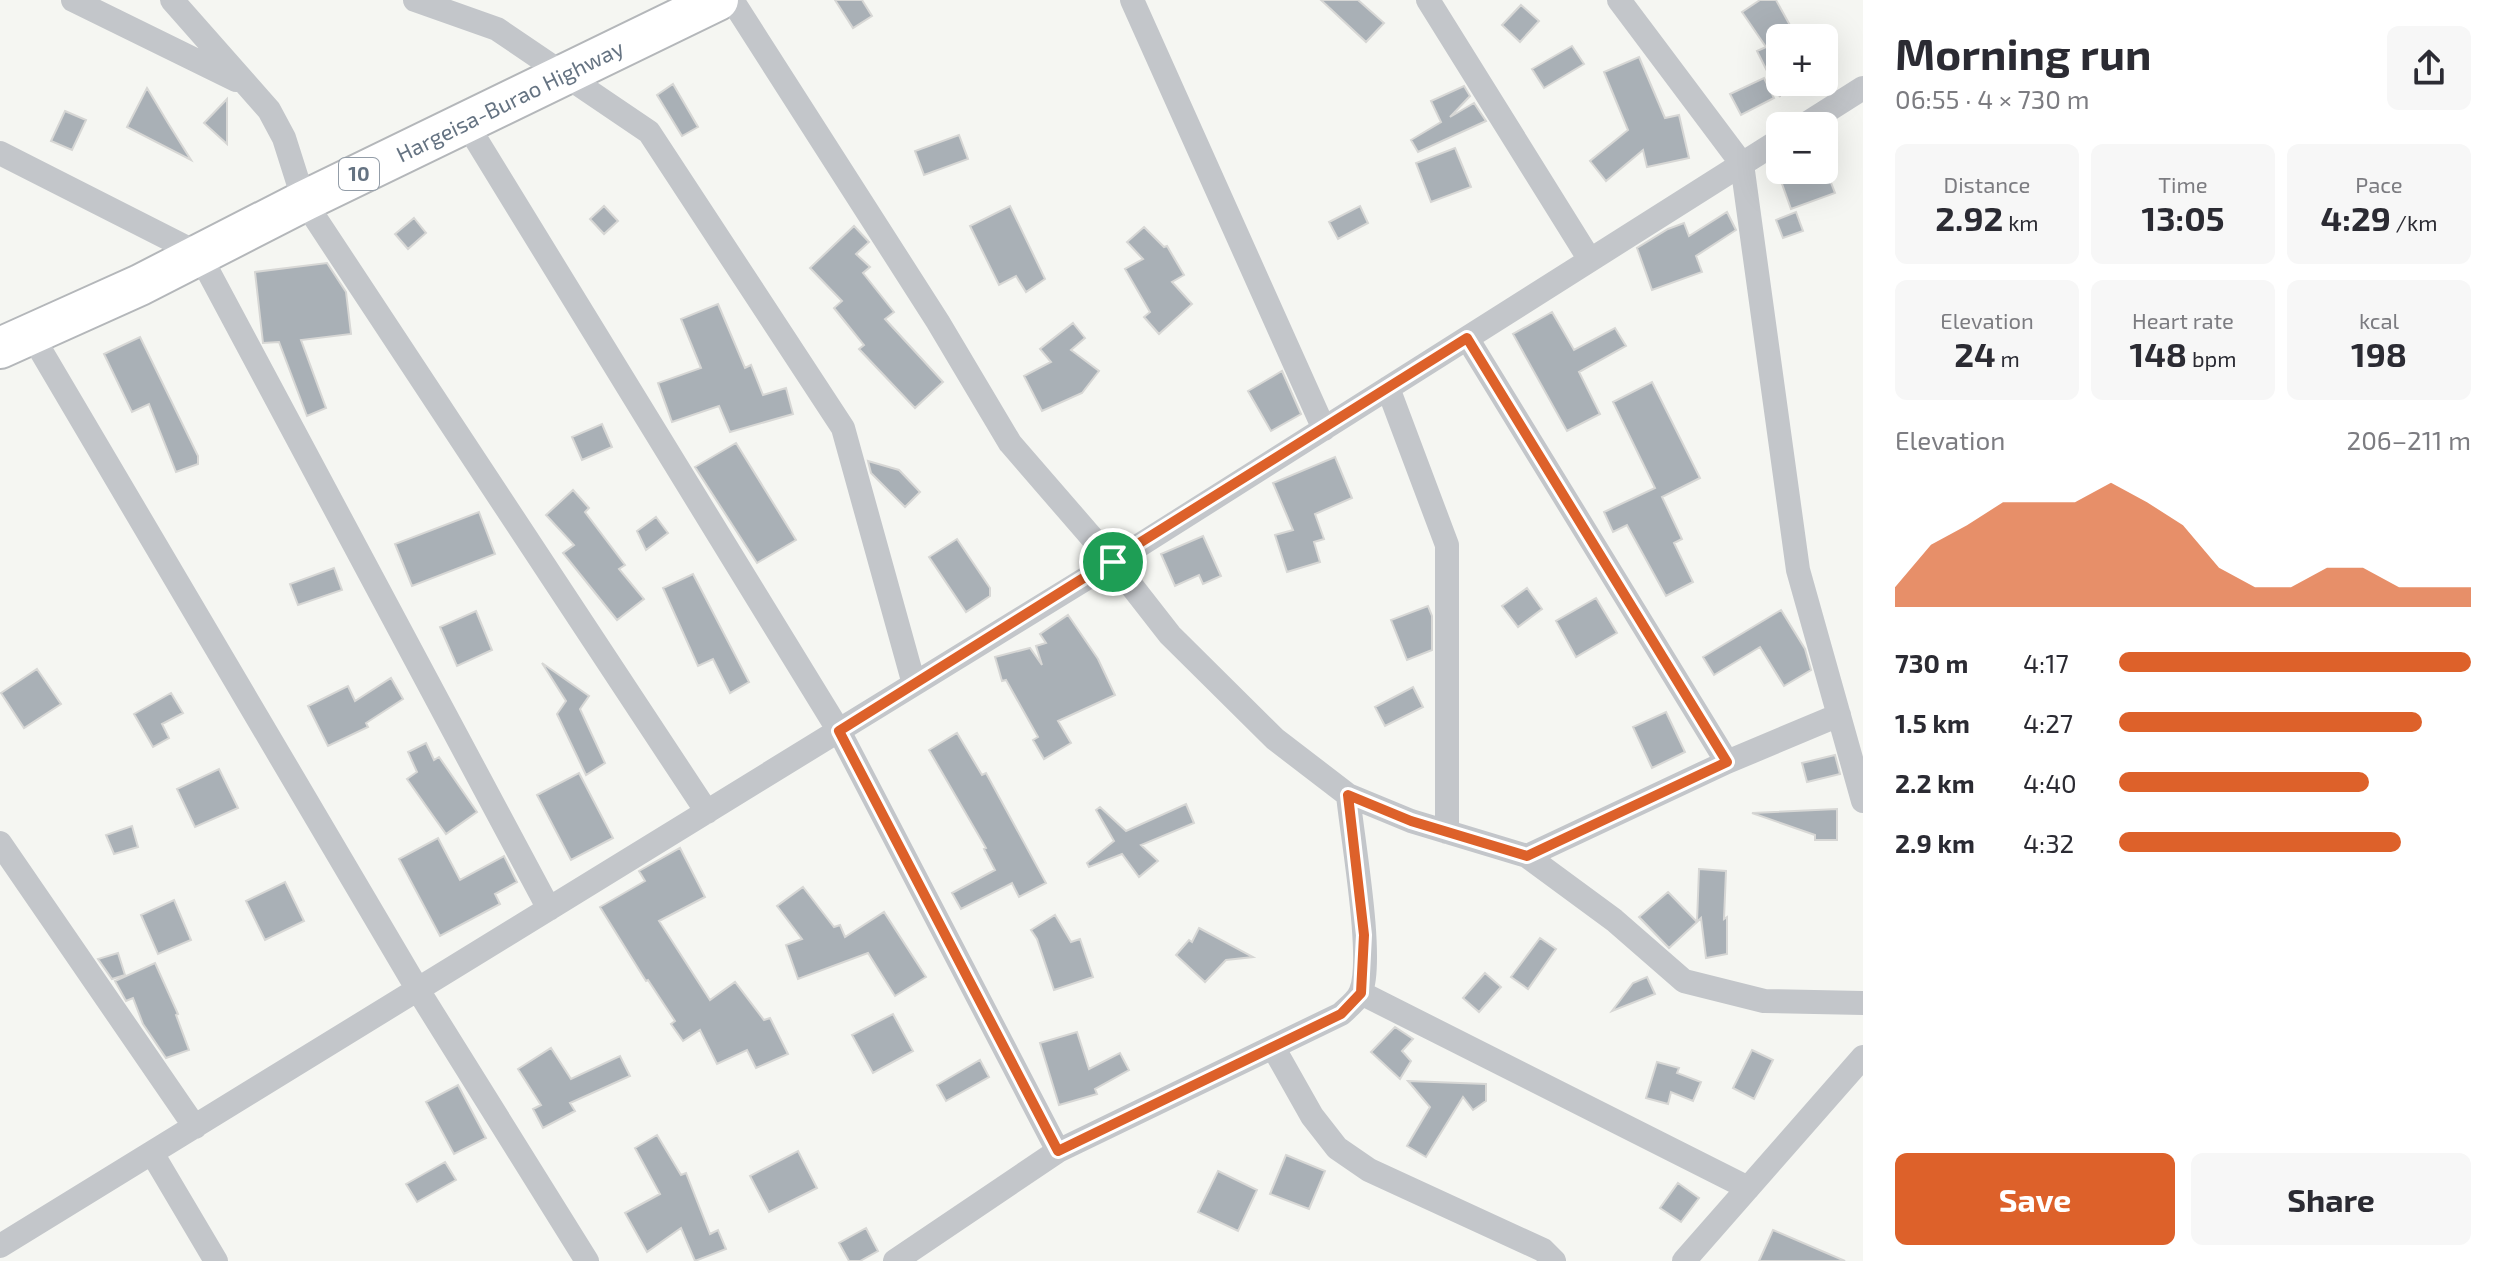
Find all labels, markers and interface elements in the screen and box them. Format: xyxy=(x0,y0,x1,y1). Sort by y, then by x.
map controls xyxy=(1766,24,1838,184)
button: + xyxy=(1766,24,1838,96)
text: Morning run xyxy=(1895,26,2151,79)
button: share xyxy=(2387,26,2471,110)
street label: Hargeisa-Burao Highway xyxy=(392,34,628,166)
text: 06:55 · 4 × 730 m xyxy=(1895,83,2089,114)
button: − xyxy=(1766,112,1838,184)
road number: 10 xyxy=(339,158,379,190)
text: Distance xyxy=(1944,171,2030,197)
text: Time xyxy=(2158,171,2208,197)
text: Pace xyxy=(2355,171,2403,197)
text: 2.92 xyxy=(1935,197,2003,238)
text: 13:05 xyxy=(2142,197,2224,238)
text: 4:29 xyxy=(2321,197,2391,238)
text: km xyxy=(2003,209,2039,235)
text: /km xyxy=(2391,209,2437,235)
text: Elevation xyxy=(1940,307,2034,333)
text: Heart rate xyxy=(2132,307,2234,333)
text: kcal xyxy=(2359,307,2399,333)
text: 24 xyxy=(1954,333,1996,374)
text: 148 xyxy=(2129,333,2187,374)
text: 198 xyxy=(2351,333,2407,374)
text: m xyxy=(1996,345,2020,371)
text: bpm xyxy=(2187,345,2237,371)
text: Elevation xyxy=(1895,424,2005,455)
text: 206–211 m xyxy=(2347,424,2471,455)
pin xyxy=(1079,528,1147,596)
icon: arrive xyxy=(1091,540,1135,584)
text: 730 m xyxy=(1895,647,1968,678)
text: 4:17 xyxy=(2023,647,2069,678)
text: 1.5 km xyxy=(1895,707,1970,738)
text: 4:27 xyxy=(2023,707,2073,738)
text: 2.2 km xyxy=(1895,767,1975,798)
text: 4:40 xyxy=(2023,767,2077,798)
text: 2.9 km xyxy=(1895,827,1975,858)
text: 4:32 xyxy=(2023,827,2074,858)
button: Save xyxy=(1895,1153,2175,1245)
button: Share xyxy=(2191,1153,2471,1245)

